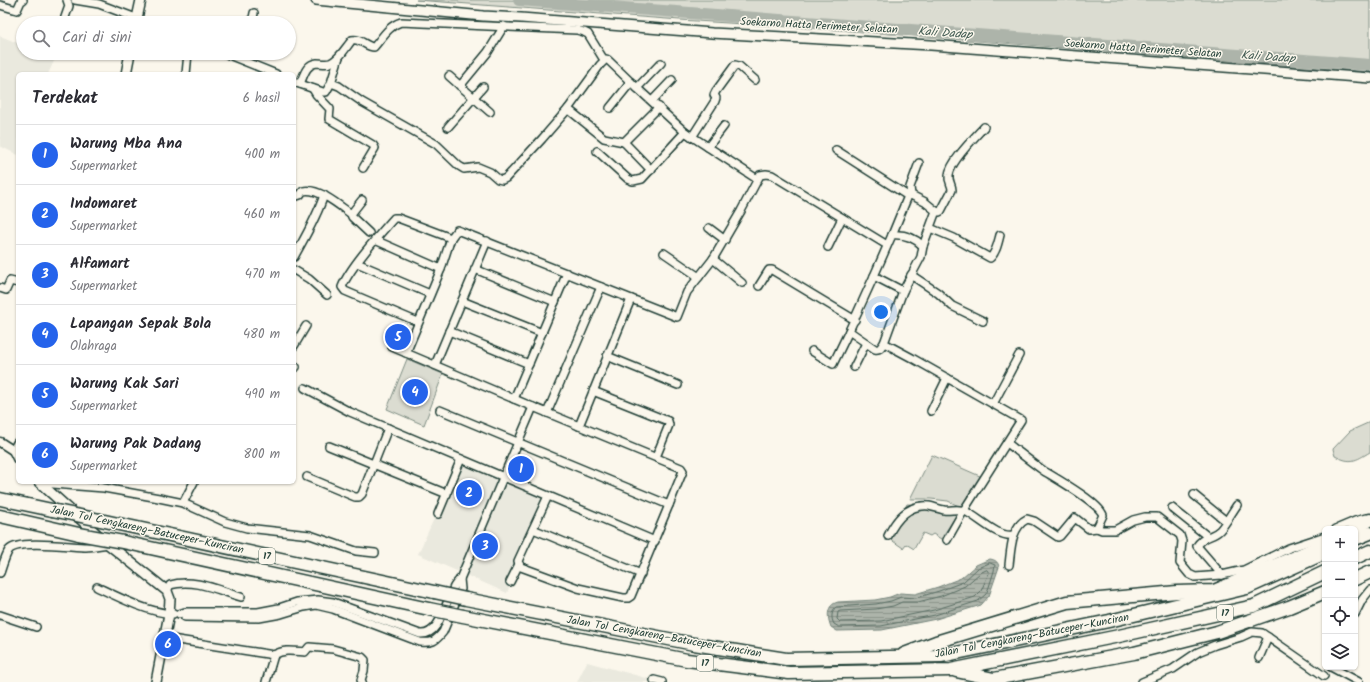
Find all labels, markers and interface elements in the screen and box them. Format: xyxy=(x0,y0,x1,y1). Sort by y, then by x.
street label: Soekarno Hatta Perimeter Selatan xyxy=(740,13,898,39)
search box xyxy=(16,16,296,60)
water label: Kali Dadap xyxy=(917,22,974,44)
text: Cari di sini xyxy=(62,26,131,50)
icon: search xyxy=(30,27,52,49)
street label: Soekarno Hatta Perimeter Selatan xyxy=(1064,35,1222,63)
water label: Kali Dadap xyxy=(1240,46,1297,68)
text: Terdekat xyxy=(32,85,98,112)
text: 6 hasil xyxy=(243,88,280,109)
text: Warung Mba Ana xyxy=(70,132,182,156)
text: 1 xyxy=(43,144,47,165)
text: 400 m xyxy=(244,144,280,165)
text: Supermarket xyxy=(70,156,137,177)
text: Indomaret xyxy=(70,192,137,216)
text: 2 xyxy=(41,204,49,225)
text: 460 m xyxy=(244,204,280,225)
text: Supermarket xyxy=(70,216,137,237)
text: Alfamart xyxy=(70,252,130,276)
text: 3 xyxy=(41,264,49,285)
text: 470 m xyxy=(245,264,280,285)
text: Supermarket xyxy=(70,276,137,297)
your location xyxy=(871,302,891,322)
text: Lapangan Sepak Bola xyxy=(70,312,211,336)
pin: 5 xyxy=(385,322,411,352)
text: 4 xyxy=(41,324,49,345)
text: 480 m xyxy=(243,324,280,345)
text: Olahraga xyxy=(70,336,117,357)
text: Warung Kak Sari xyxy=(70,372,179,396)
pin: 4 xyxy=(402,377,428,407)
text: 5 xyxy=(42,384,48,405)
text: 490 m xyxy=(244,384,280,405)
text: Supermarket xyxy=(70,396,137,417)
text: Warung Pak Dadang xyxy=(70,432,201,456)
text: 6 xyxy=(41,444,49,465)
text: 800 m xyxy=(244,444,280,465)
pin: 1 xyxy=(508,454,534,484)
text: Supermarket xyxy=(70,456,137,477)
pin: 2 xyxy=(456,478,482,508)
street label: Jalan Tol Cengkareng–Batuceper–Kunciran xyxy=(48,501,246,559)
map controls xyxy=(1322,526,1358,670)
button: + xyxy=(1322,526,1358,562)
pin: 3 xyxy=(472,531,498,561)
road number: 17 xyxy=(259,548,275,564)
button: − xyxy=(1322,562,1358,598)
button: locate xyxy=(1322,598,1358,634)
road number: 17 xyxy=(1217,605,1233,621)
street label: Jalan Tol Cengkareng–Batuceper–Kunciran xyxy=(933,608,1131,664)
street label: Jalan Tol Cengkareng–Batuceper–Kunciran xyxy=(565,611,763,663)
pin: 6 xyxy=(155,629,181,659)
button: layers xyxy=(1322,634,1358,670)
road number: 17 xyxy=(697,655,713,671)

